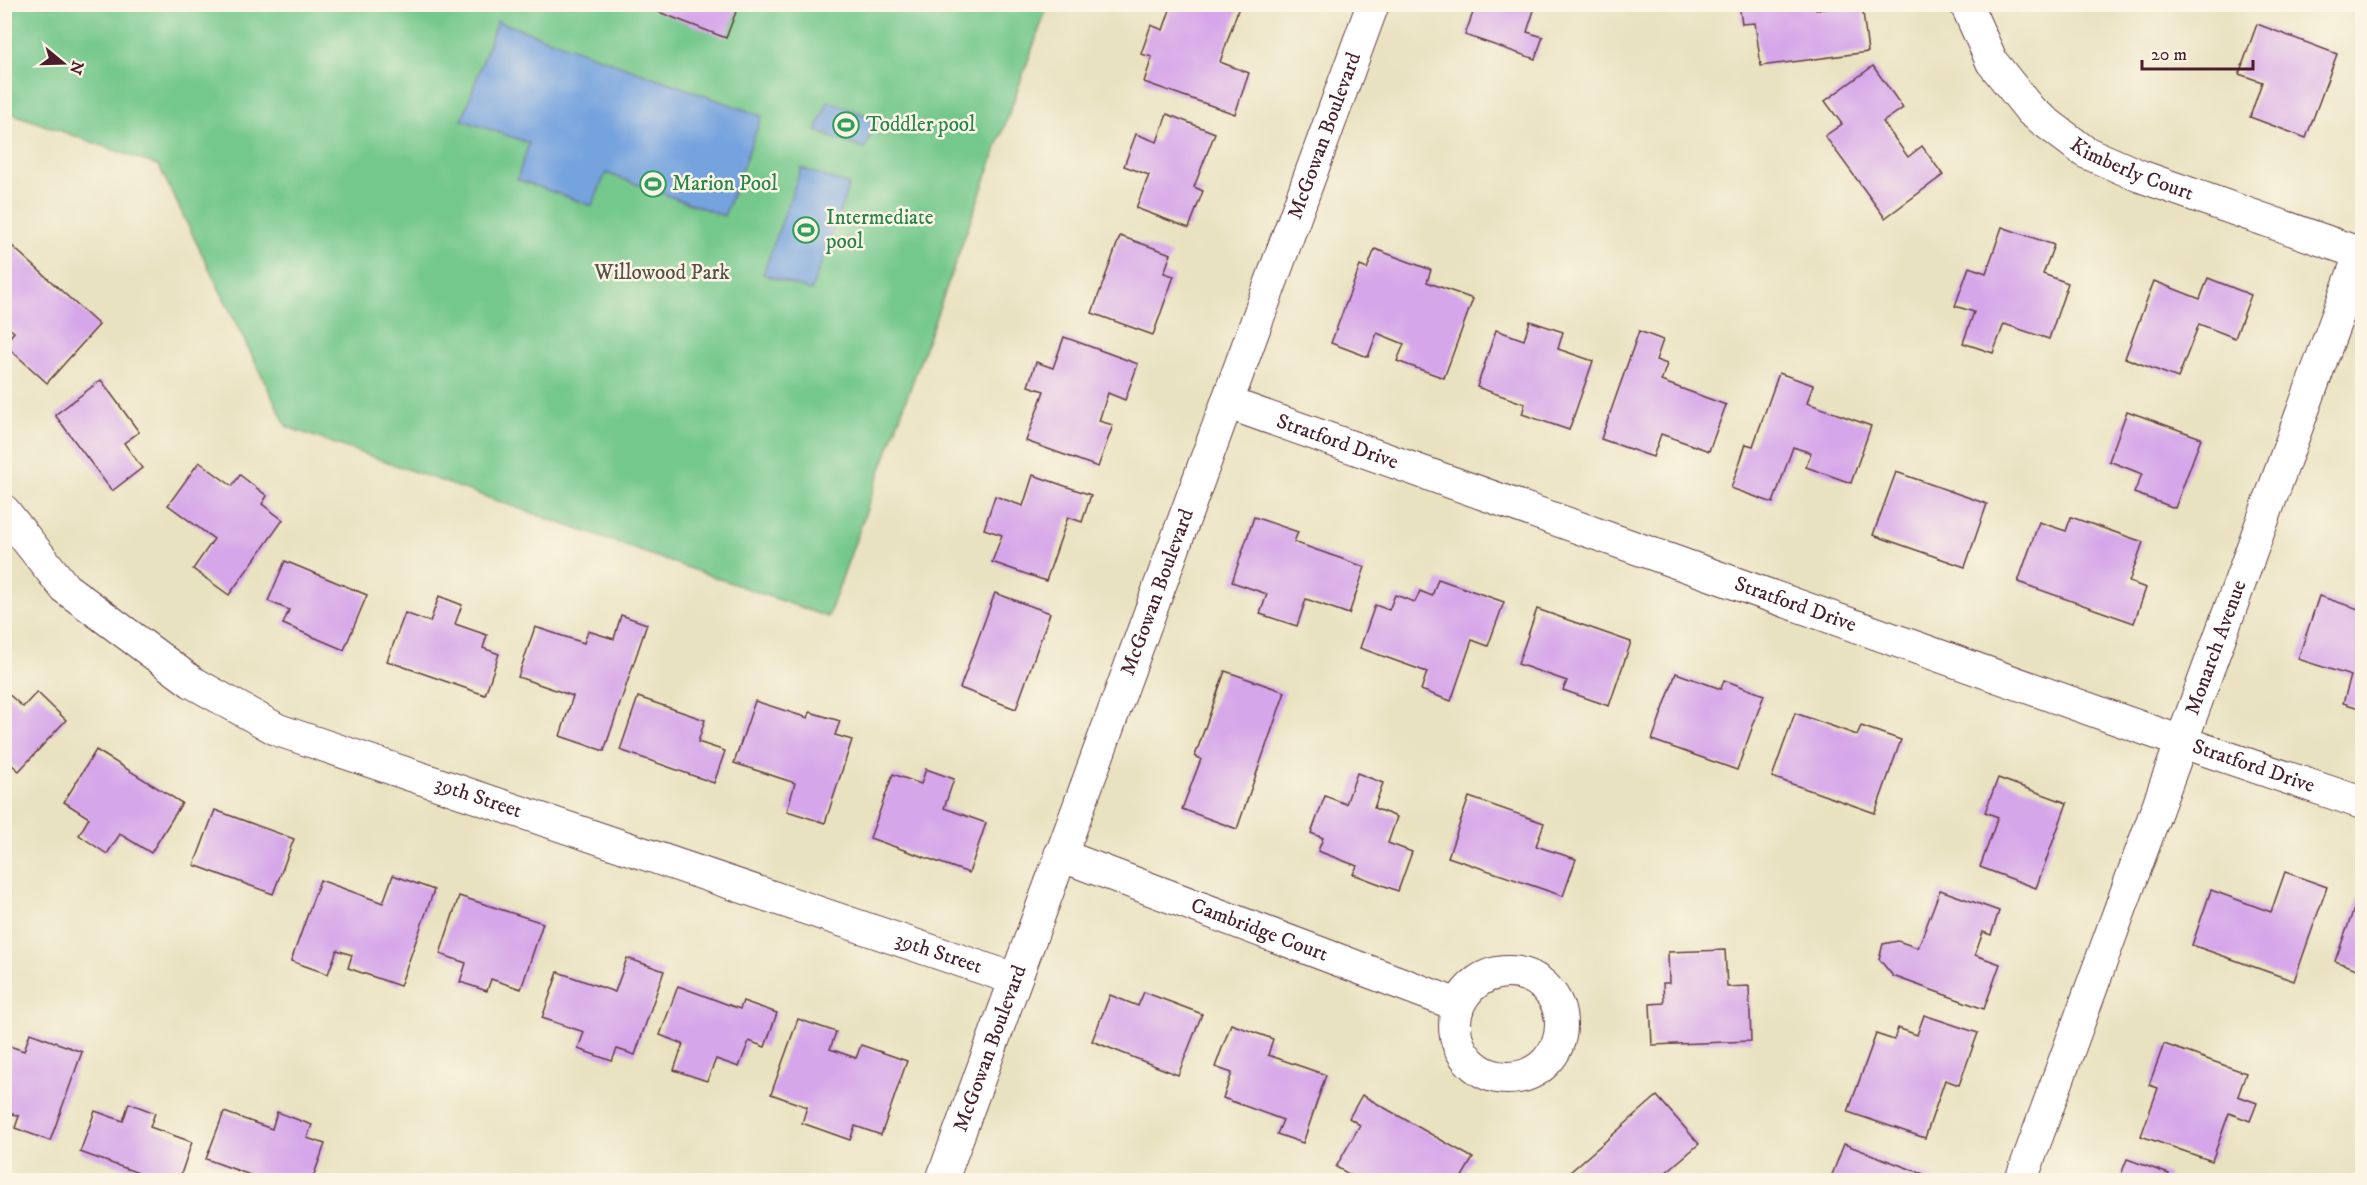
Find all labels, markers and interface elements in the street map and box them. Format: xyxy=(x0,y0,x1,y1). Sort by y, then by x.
north arrow xyxy=(33,33,93,93)
scale bar xyxy=(2142,33,2253,71)
text: 20 m xyxy=(2151,44,2187,66)
street label: McGowan Boulevard xyxy=(1282,48,1367,223)
text: N xyxy=(65,58,88,77)
sports icon: Toddler pool xyxy=(831,110,861,140)
place label: Toddler pool xyxy=(866,112,976,138)
street label: Kimberly Court xyxy=(2065,132,2197,207)
sports icon: Marion Pool xyxy=(638,169,668,199)
place label: Marion Pool xyxy=(672,171,778,197)
place label: Intermediate pool xyxy=(825,205,934,255)
sports icon: Intermediate pool xyxy=(791,215,821,245)
park label: Willowood Park xyxy=(593,260,730,286)
street label: Stratford Drive xyxy=(1273,408,1402,476)
street label: McGowan Boulevard xyxy=(1115,505,1200,679)
street label: Stratford Drive xyxy=(1731,571,1860,638)
street label: Monarch Avenue xyxy=(2179,576,2253,719)
street label: Stratford Drive xyxy=(2189,733,2318,799)
street label: 39th Street xyxy=(431,771,525,824)
street label: Cambridge Court xyxy=(1187,892,1332,968)
street label: 39th Street xyxy=(892,926,986,980)
street label: McGowan Boulevard xyxy=(948,961,1033,1136)

